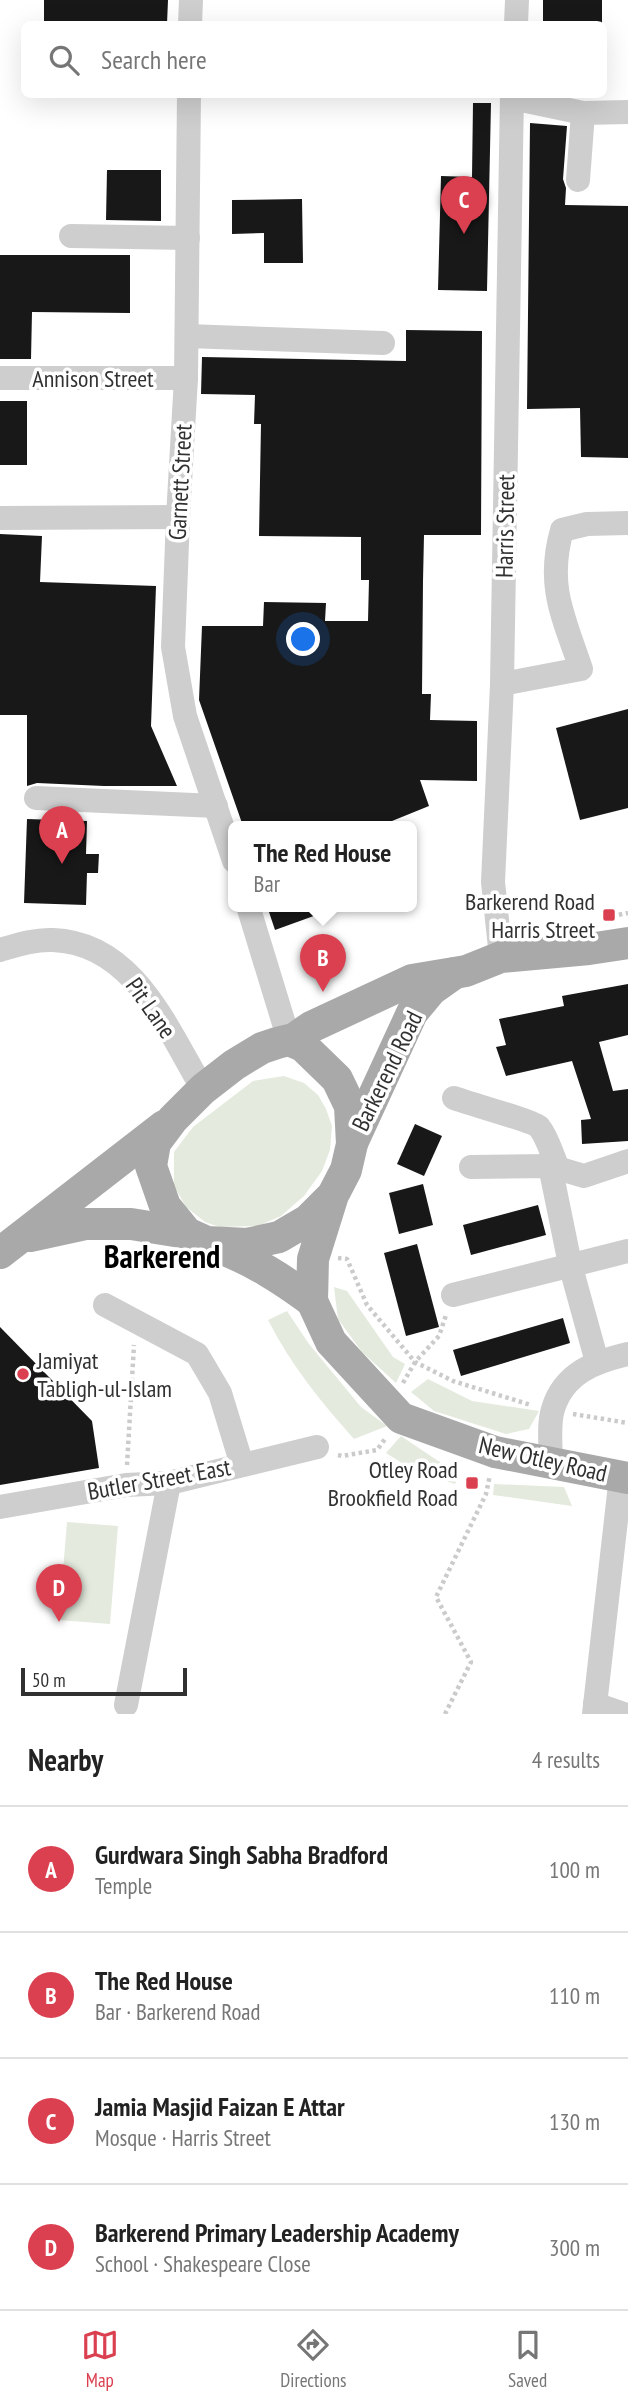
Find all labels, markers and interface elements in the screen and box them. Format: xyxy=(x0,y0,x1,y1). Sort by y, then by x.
search box xyxy=(21,21,607,98)
icon: search xyxy=(45,41,83,79)
text: Search here xyxy=(101,43,207,76)
pin: C xyxy=(441,176,487,234)
street label: Annison Street xyxy=(32,363,154,394)
street label: Garnett Street xyxy=(161,423,199,541)
street label: Harris Street xyxy=(489,473,521,578)
your location xyxy=(286,622,320,656)
pin: A xyxy=(39,806,85,864)
popup xyxy=(228,821,417,912)
text: The Red House xyxy=(254,836,391,869)
text: Bar xyxy=(254,869,280,898)
place label: Barkerend Road Harris Street xyxy=(465,886,595,945)
marker: Barkerend Road Harris Street xyxy=(601,907,617,923)
pin: B xyxy=(300,934,346,992)
street label: Pit Lane xyxy=(119,972,183,1044)
street label: Barkerend Road xyxy=(345,1006,429,1136)
district label: Barkerend xyxy=(104,1235,220,1277)
place label: Jamiyat Tabligh-ul-Islam xyxy=(36,1345,172,1404)
marker: Jamiyat Tabligh-ul-Islam xyxy=(15,1366,31,1382)
street label: New Otley Road xyxy=(476,1429,610,1489)
street label: Butler Street East xyxy=(85,1451,233,1507)
place label: Otley Road Brookfield Road xyxy=(328,1454,458,1513)
marker: Otley Road Brookfield Road xyxy=(464,1475,480,1491)
pin: D xyxy=(36,1564,82,1622)
scale bar xyxy=(21,1665,187,1697)
text: 50 m xyxy=(32,1668,66,1692)
text: Nearby xyxy=(28,1740,103,1779)
text: 4 results xyxy=(532,1745,600,1774)
text: Gurdwara Singh Sabha Bradford xyxy=(95,1838,388,1871)
text: A xyxy=(45,1855,57,1884)
text: 100 m xyxy=(549,1855,600,1884)
text: Temple xyxy=(95,1871,152,1900)
text: The Red House xyxy=(95,1964,233,1997)
text: B xyxy=(45,1981,57,2010)
text: 110 m xyxy=(549,1981,600,2010)
text: Bar · Barkerend Road xyxy=(95,1997,261,2026)
text: Jamia Masjid Faizan E Attar xyxy=(95,2090,345,2123)
text: C xyxy=(46,2107,56,2136)
text: 130 m xyxy=(549,2107,600,2136)
text: Mosque · Harris Street xyxy=(95,2123,271,2152)
text: Barkerend Primary Leadership Academy xyxy=(95,2216,459,2249)
text: D xyxy=(45,2233,57,2262)
text: 300 m xyxy=(549,2233,600,2262)
text: School · Shakespeare Close xyxy=(95,2249,311,2278)
tab: Map xyxy=(81,2326,119,2392)
tab: Directions xyxy=(280,2326,346,2392)
tab: Saved xyxy=(508,2326,547,2392)

